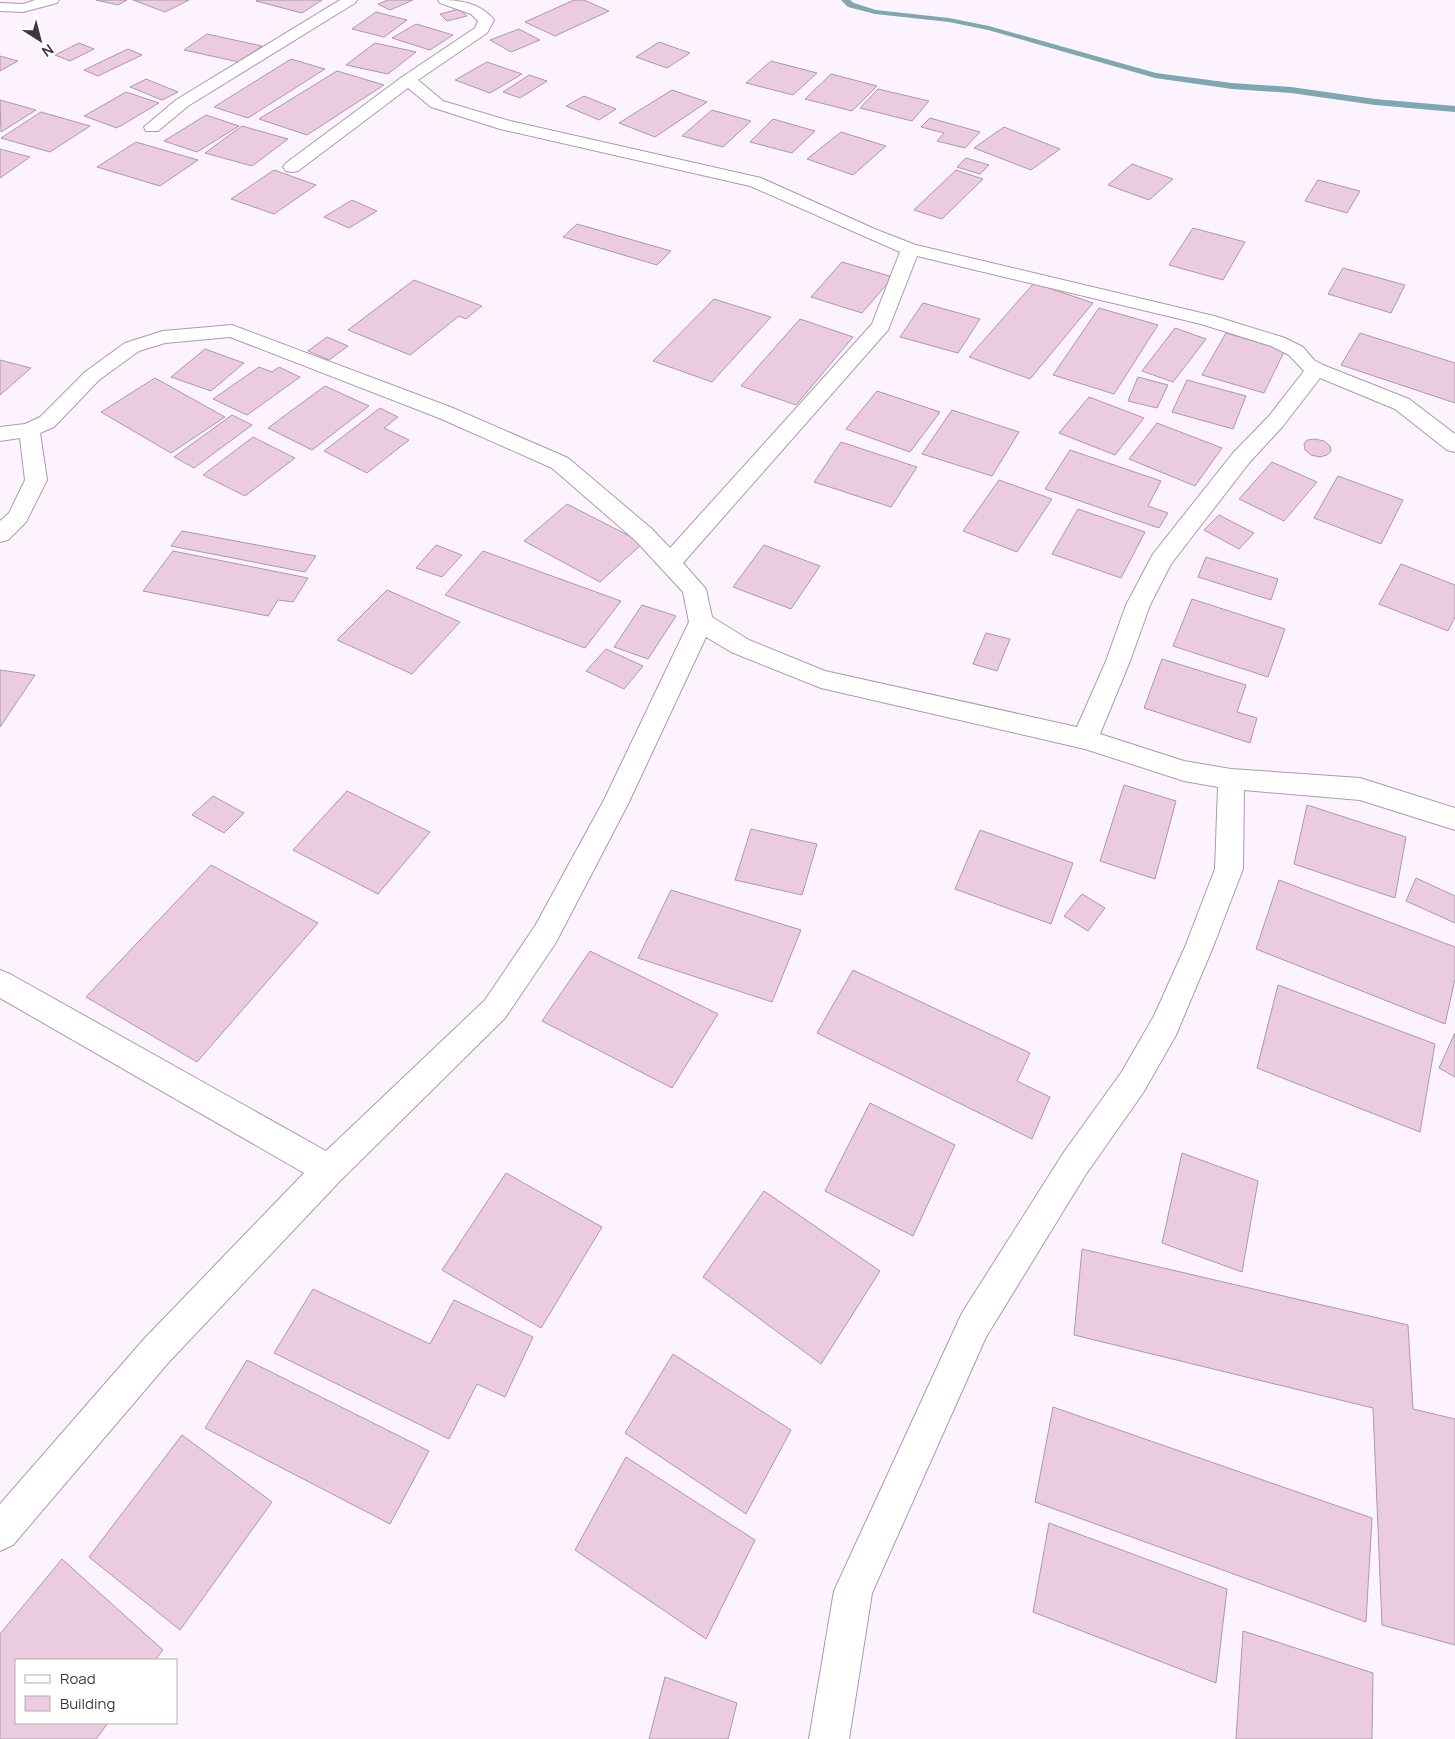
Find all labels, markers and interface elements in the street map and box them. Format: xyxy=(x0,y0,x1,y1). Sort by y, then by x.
north arrow xyxy=(15,15,65,65)
text: N xyxy=(38,40,58,62)
legend xyxy=(15,1659,178,1724)
text: Road xyxy=(60,1668,96,1689)
text: Building xyxy=(60,1693,115,1714)

